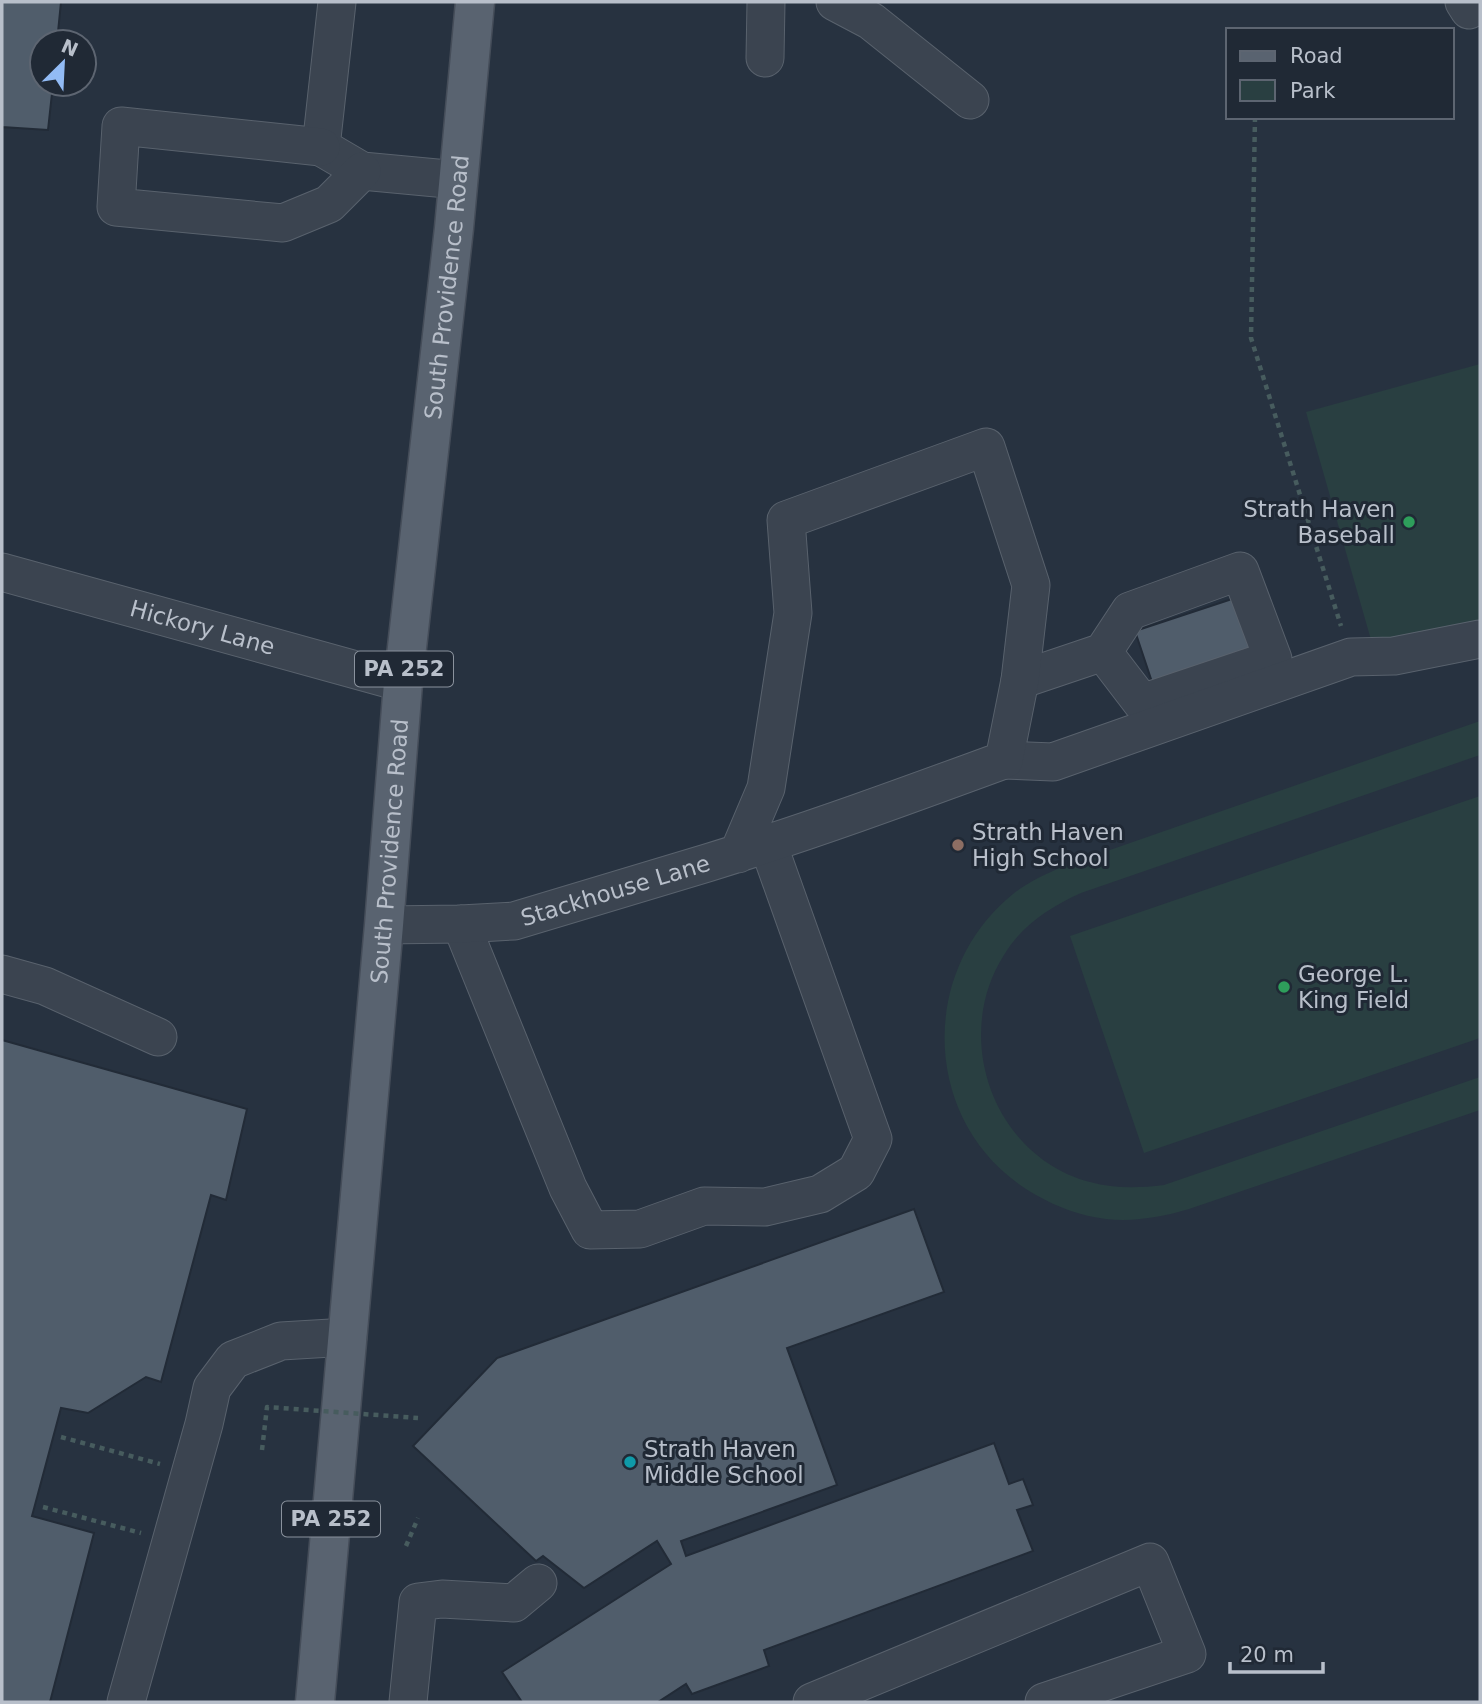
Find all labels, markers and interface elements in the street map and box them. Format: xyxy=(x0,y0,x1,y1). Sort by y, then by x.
north arrow xyxy=(28,28,98,98)
legend xyxy=(1226,28,1454,119)
text: N xyxy=(58,34,82,61)
text: Road xyxy=(1290,44,1343,68)
text: Park xyxy=(1290,79,1336,103)
street label: South Providence Road xyxy=(420,154,474,421)
place label: Strath Haven Baseball xyxy=(1243,496,1395,548)
marker: Strath Haven Baseball xyxy=(1401,514,1417,530)
street label: Hickory Lane xyxy=(127,595,278,660)
road number: PA 252 xyxy=(355,652,453,686)
street label: South Providence Road xyxy=(366,718,413,985)
place label: Strath Haven High School xyxy=(972,819,1124,871)
marker: Strath Haven High School xyxy=(950,837,966,853)
street label: Stackhouse Lane xyxy=(518,850,713,931)
place label: George L. King Field xyxy=(1298,961,1409,1013)
marker: George L. King Field xyxy=(1276,979,1292,995)
place label: Strath Haven Middle School xyxy=(644,1436,804,1488)
marker: Strath Haven Middle School xyxy=(622,1454,638,1470)
road number: PA 252 xyxy=(282,1502,380,1536)
scale bar xyxy=(1230,1630,1323,1674)
text: 20 m xyxy=(1240,1643,1294,1667)

